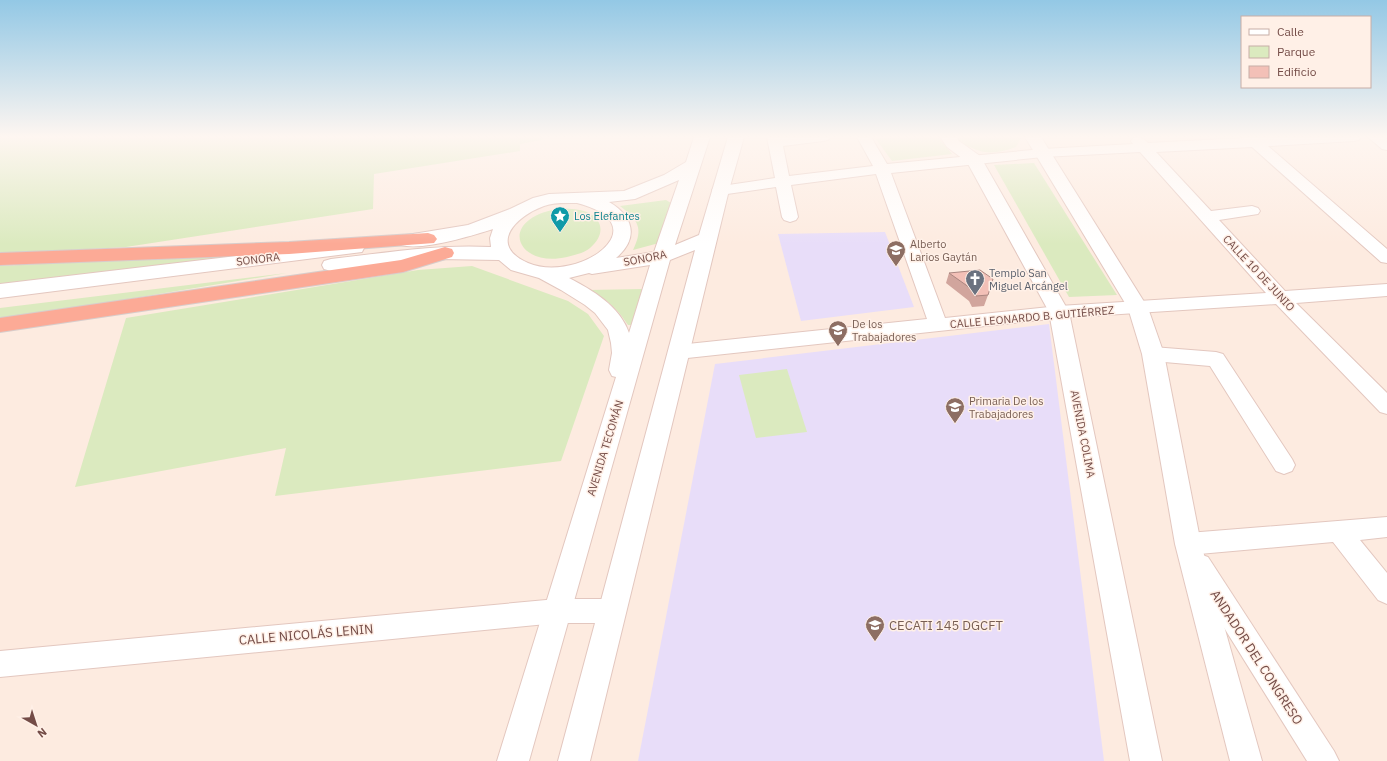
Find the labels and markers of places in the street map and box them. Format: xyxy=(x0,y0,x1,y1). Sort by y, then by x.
place icon: Los Elefantes xyxy=(549,205,571,233)
place label: Los Elefantes xyxy=(574,209,640,223)
place label: Alberto Larios Gaytán xyxy=(910,237,977,264)
school or university icon: Alberto Larios Gaytán xyxy=(885,239,907,267)
place label: Templo San Miguel Arcángel xyxy=(989,266,1068,293)
church icon: Templo San Miguel Arcángel xyxy=(964,268,986,296)
place label: De los Trabajadores xyxy=(852,317,916,344)
school or university icon: De los Trabajadores xyxy=(827,319,849,347)
place label: Primaria De los Trabajadores xyxy=(969,394,1044,421)
school or university icon: Primaria De los Trabajadores xyxy=(944,396,966,424)
school or university icon: CECATI 145 DGCFT xyxy=(864,614,886,642)
place label: CECATI 145 DGCFT xyxy=(889,617,1003,634)

